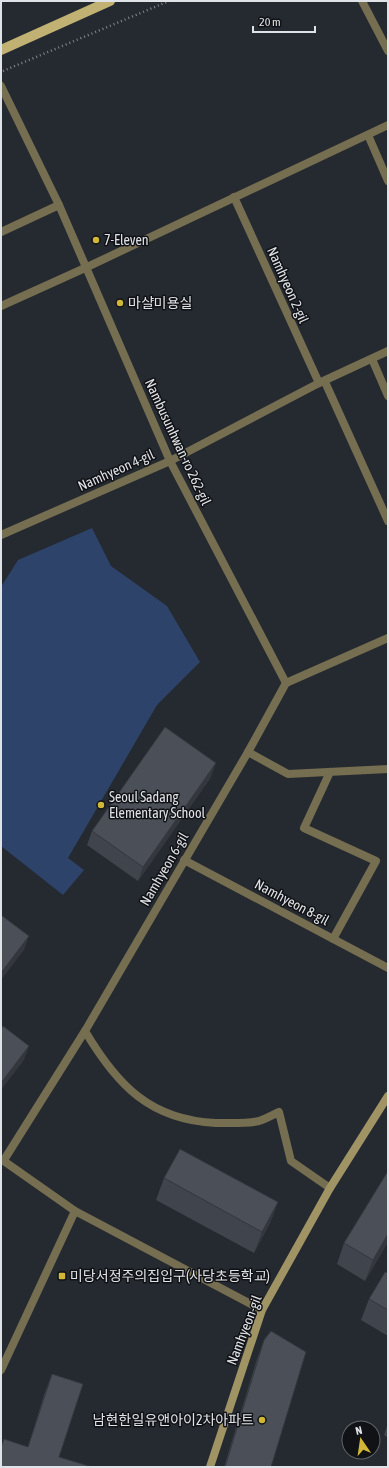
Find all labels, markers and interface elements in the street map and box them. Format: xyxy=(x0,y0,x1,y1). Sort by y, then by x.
scale bar xyxy=(253,8,315,34)
text: 20 m xyxy=(259,15,281,29)
place label: 7-Eleven xyxy=(104,232,149,248)
marker: 7-Eleven xyxy=(91,235,101,245)
street label: Namhyeon 2-gil xyxy=(264,244,312,326)
place label: 마샬미용실 xyxy=(128,295,192,311)
marker: 마샬미용실 xyxy=(115,298,125,308)
street label: Nambusunhwan-ro 262-gil xyxy=(142,376,214,508)
street label: Namhyeon 4-gil xyxy=(75,446,157,494)
place label: Seoul Sadang Elementary School xyxy=(109,789,205,821)
marker: Seoul Sadang Elementary School xyxy=(96,800,106,810)
street label: Namhyeon 6-gil xyxy=(137,829,192,908)
street label: Namhyeon 8-gil xyxy=(252,876,332,928)
place label: 미당서정주의집입구(사당초등학교) xyxy=(70,1268,270,1284)
marker: 미당서정주의집입구(사당초등학교) xyxy=(57,1271,67,1281)
street label: Namhyeon-gil xyxy=(223,1293,265,1367)
place label: 남현한일유앤아이2차아파트 xyxy=(93,1412,254,1428)
marker: 남현한일유앤아이2차아파트 xyxy=(257,1415,267,1425)
north arrow xyxy=(341,1420,381,1460)
text: N xyxy=(354,1424,363,1437)

